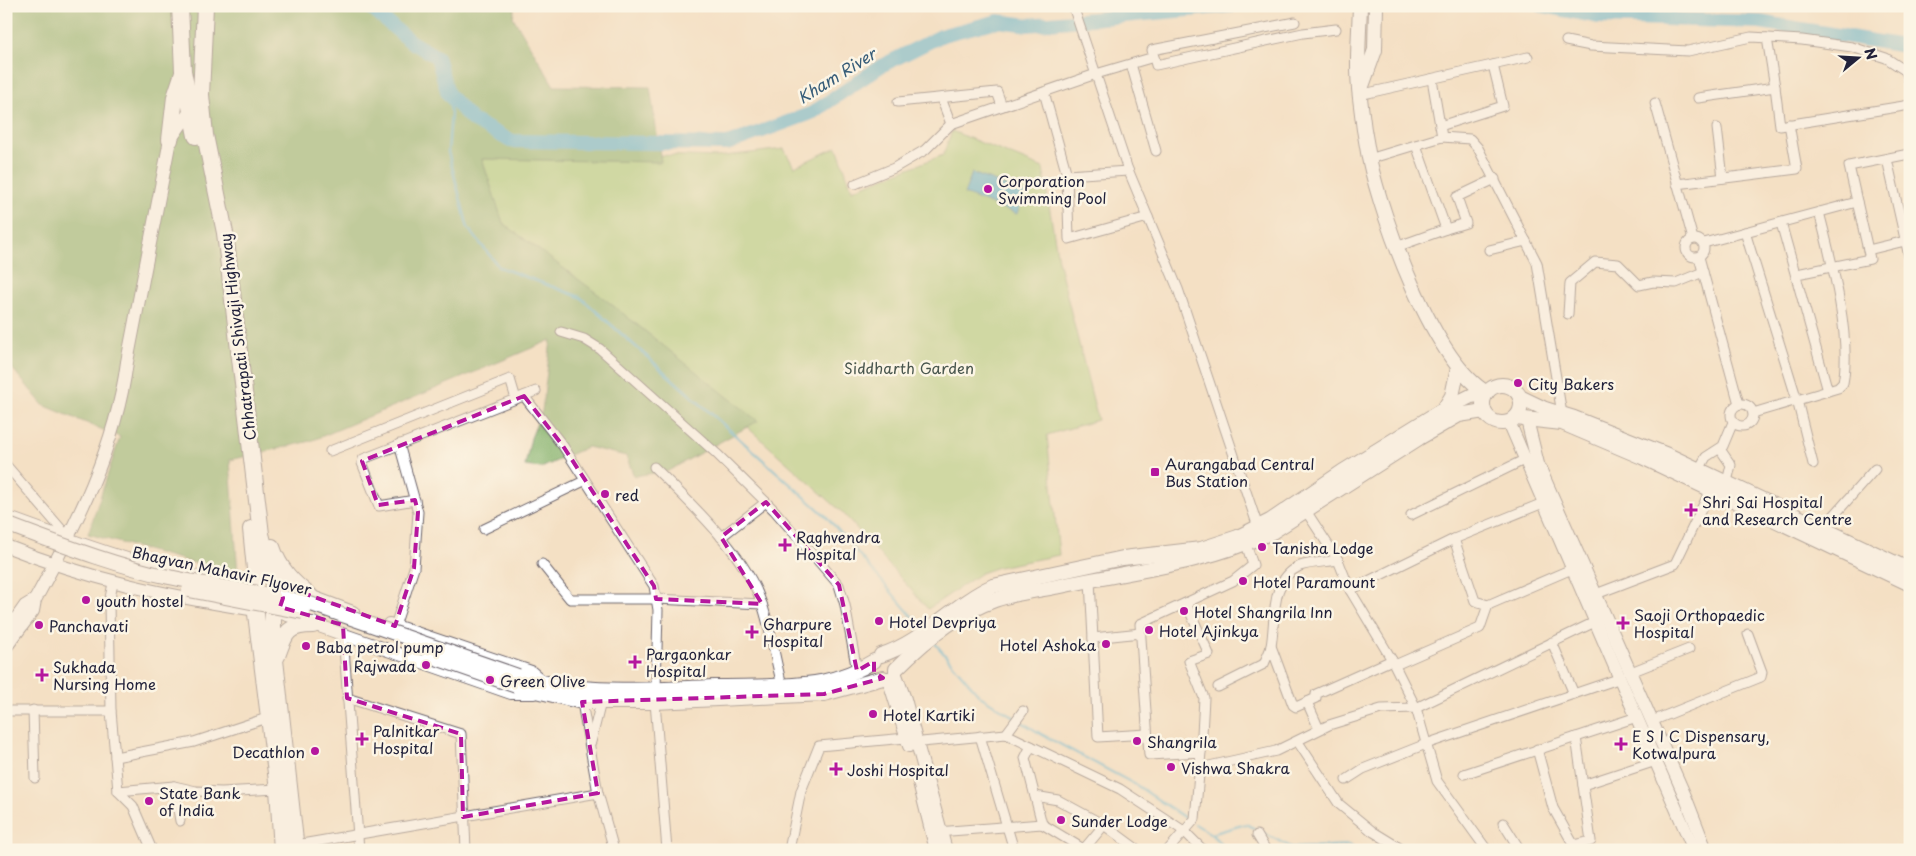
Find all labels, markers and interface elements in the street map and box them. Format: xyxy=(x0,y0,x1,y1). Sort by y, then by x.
north arrow xyxy=(1834,32,1884,82)
water label: Kham River xyxy=(792,40,882,109)
text: N xyxy=(1859,45,1883,62)
place label: Corporation Swimming Pool xyxy=(998,169,1107,209)
marker: Corporation Swimming Pool xyxy=(982,183,994,195)
street label: Chhatrapati Shivaji Highway xyxy=(213,232,261,442)
park label: Siddharth Garden xyxy=(844,356,974,379)
place label: City Bakers xyxy=(1528,372,1614,395)
marker: City Bakers xyxy=(1512,377,1524,389)
place label: Aurangabad Central Bus Station xyxy=(1165,452,1315,492)
marker: Aurangabad Central Bus Station xyxy=(1149,466,1161,478)
place label: red xyxy=(615,483,639,506)
marker: red xyxy=(599,488,611,500)
place label: Shri Sai Hospital and Research Centre xyxy=(1702,490,1852,530)
marker: Shri Sai Hospital and Research Centre xyxy=(1684,503,1698,517)
place label: Raghvendra Hospital xyxy=(796,525,881,565)
place label: Tanisha Lodge xyxy=(1272,536,1373,559)
marker: Raghvendra Hospital xyxy=(778,538,792,552)
street label: Bhagvan Mahavir Flyover xyxy=(130,540,314,600)
marker: Tanisha Lodge xyxy=(1256,541,1268,553)
place label: Hotel Paramount xyxy=(1253,570,1375,593)
marker: Hotel Paramount xyxy=(1237,575,1249,587)
place label: youth hostel xyxy=(96,589,184,612)
marker: youth hostel xyxy=(80,594,92,606)
place label: Hotel Shangrila Inn xyxy=(1194,600,1333,623)
place label: Saoji Orthopaedic Hospital xyxy=(1634,603,1765,643)
marker: Hotel Shangrila Inn xyxy=(1178,605,1190,617)
place label: Hotel Devpriya xyxy=(889,610,997,633)
place label: Gharpure Hospital xyxy=(763,612,832,652)
place label: Panchavati xyxy=(49,614,129,637)
marker: Hotel Devpriya xyxy=(873,615,885,627)
marker: Saoji Orthopaedic Hospital xyxy=(1616,616,1630,630)
marker: Panchavati xyxy=(33,619,45,631)
place label: Hotel Ajinkya xyxy=(1159,619,1259,642)
marker: Hotel Ajinkya xyxy=(1143,624,1155,636)
marker: Gharpure Hospital xyxy=(745,625,759,639)
place label: Hotel Ashoka xyxy=(1000,633,1097,656)
place label: Baba petrol pump xyxy=(316,635,444,658)
marker: Hotel Ashoka xyxy=(1100,638,1112,650)
marker: Baba petrol pump xyxy=(300,640,312,652)
place label: Pargaonkar Hospital xyxy=(646,642,731,682)
place label: Rajwada xyxy=(353,654,417,677)
place label: Sukhada Nursing Home xyxy=(53,655,156,695)
marker: Pargaonkar Hospital xyxy=(628,655,642,669)
marker: Rajwada xyxy=(420,659,432,671)
marker: Sukhada Nursing Home xyxy=(35,668,49,682)
place label: Green Olive xyxy=(500,669,586,692)
marker: Green Olive xyxy=(484,674,496,686)
place label: Hotel Kartiki xyxy=(883,703,975,726)
marker: Hotel Kartiki xyxy=(867,708,879,720)
place label: Palnitkar Hospital xyxy=(373,719,440,759)
place label: E S I C Dispensary, Kotwalpura xyxy=(1632,724,1770,764)
place label: Shangrila xyxy=(1147,730,1217,753)
marker: Palnitkar Hospital xyxy=(355,732,369,746)
marker: Shangrila xyxy=(1131,735,1143,747)
marker: E S I C Dispensary, Kotwalpura xyxy=(1614,737,1628,751)
place label: Decathlon xyxy=(232,740,305,763)
marker: Decathlon xyxy=(309,745,321,757)
place label: Vishwa Shakra xyxy=(1181,756,1290,779)
place label: Joshi Hospital xyxy=(847,758,949,781)
marker: Vishwa Shakra xyxy=(1165,761,1177,773)
marker: Joshi Hospital xyxy=(829,762,843,776)
place label: State Bank of India xyxy=(159,781,241,821)
marker: State Bank of India xyxy=(143,795,155,807)
place label: Sunder Lodge xyxy=(1071,809,1168,832)
marker: Sunder Lodge xyxy=(1055,814,1067,826)

